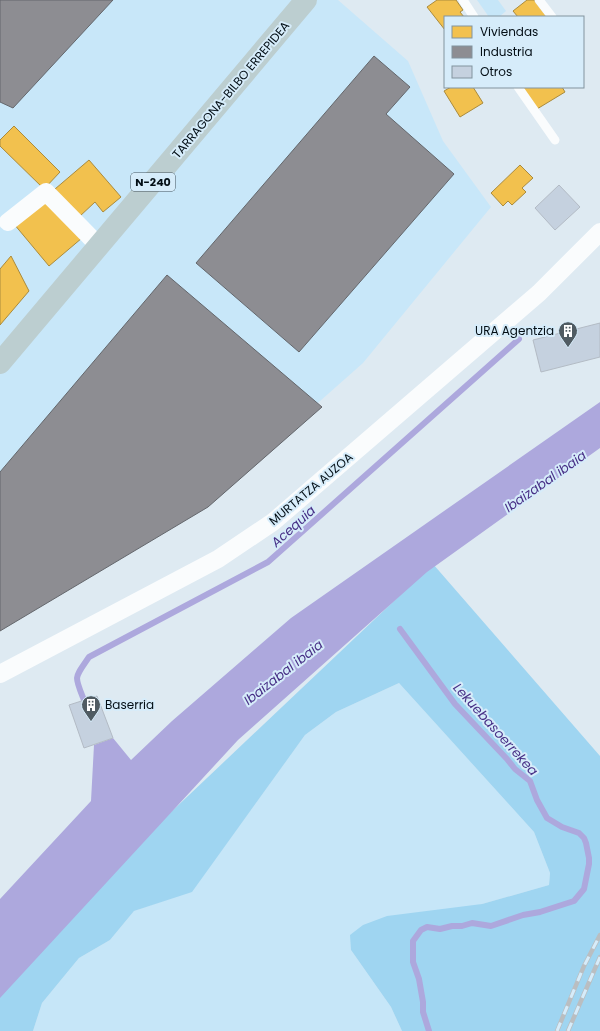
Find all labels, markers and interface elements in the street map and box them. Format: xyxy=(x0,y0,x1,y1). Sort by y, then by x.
legend xyxy=(444,16,584,88)
street label: TARRAGONA-BILBO ERREPIDEA xyxy=(168,17,293,162)
text: Viviendas xyxy=(480,23,538,40)
text: Industria xyxy=(480,43,533,60)
text: Otros xyxy=(480,63,512,80)
road number: N-240 xyxy=(131,173,175,191)
building icon: URA Agentzia xyxy=(557,320,579,348)
place label: URA Agentzia xyxy=(475,322,554,339)
water label: Ibaizabal ibaia xyxy=(500,446,590,517)
street label: MURTATZA AUZOA xyxy=(265,448,356,529)
water label: Acequia xyxy=(266,501,320,552)
water label: Ibaizabal ibaia xyxy=(240,635,327,709)
water label: Lekuebasoerrekea xyxy=(449,679,543,780)
building icon: Baserria xyxy=(80,694,102,722)
place label: Baserria xyxy=(105,696,154,713)

